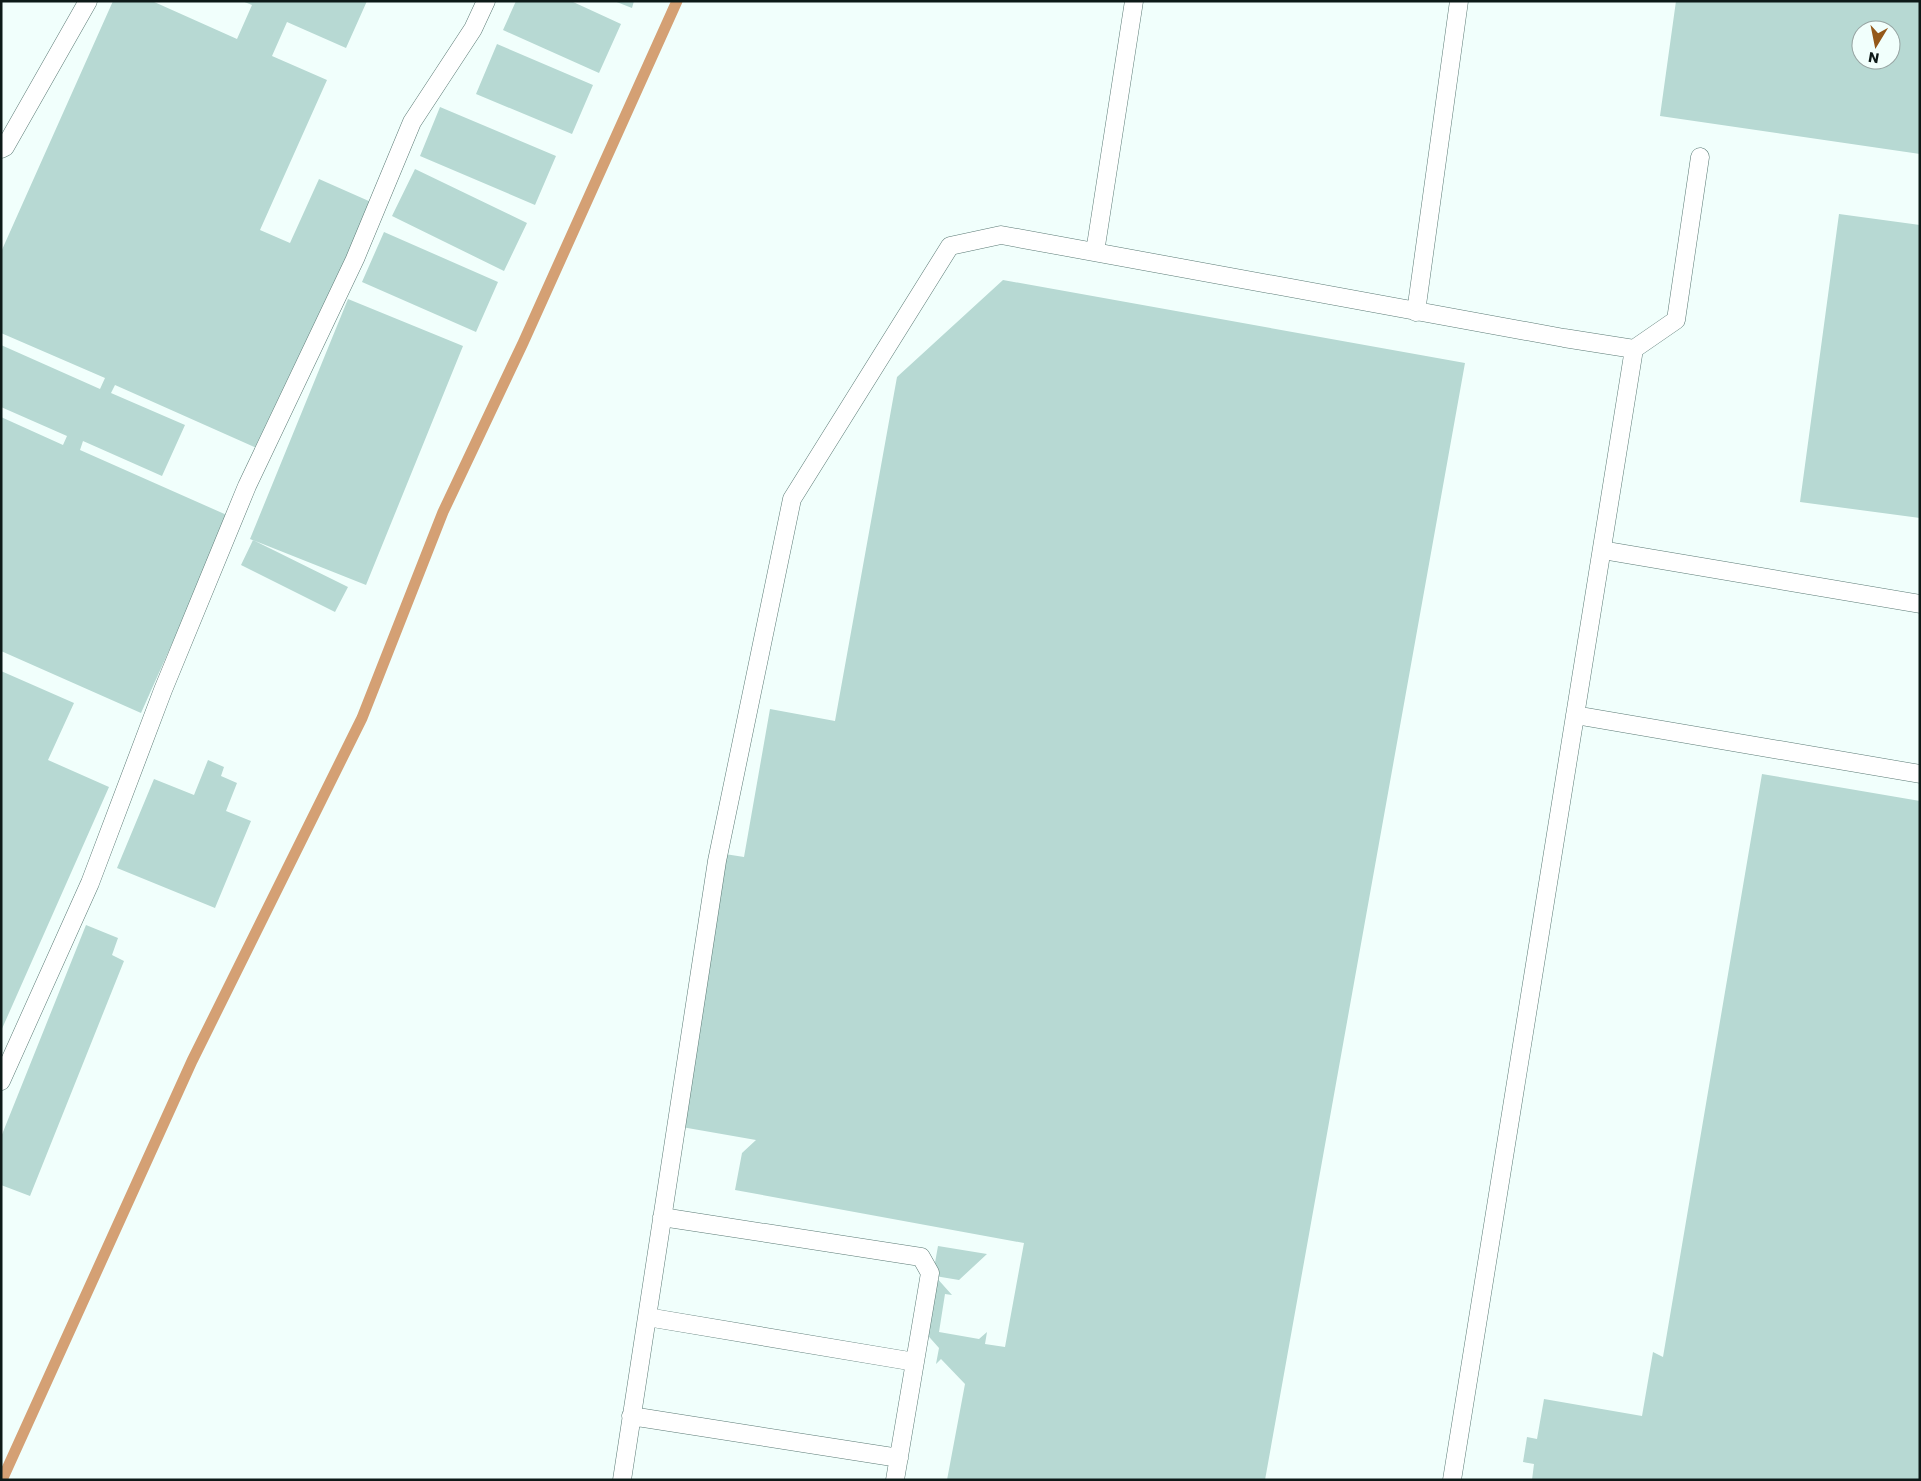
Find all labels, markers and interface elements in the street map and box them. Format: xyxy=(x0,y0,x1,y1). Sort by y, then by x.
north arrow xyxy=(1851,20,1901,70)
text: N xyxy=(1867,47,1881,69)

